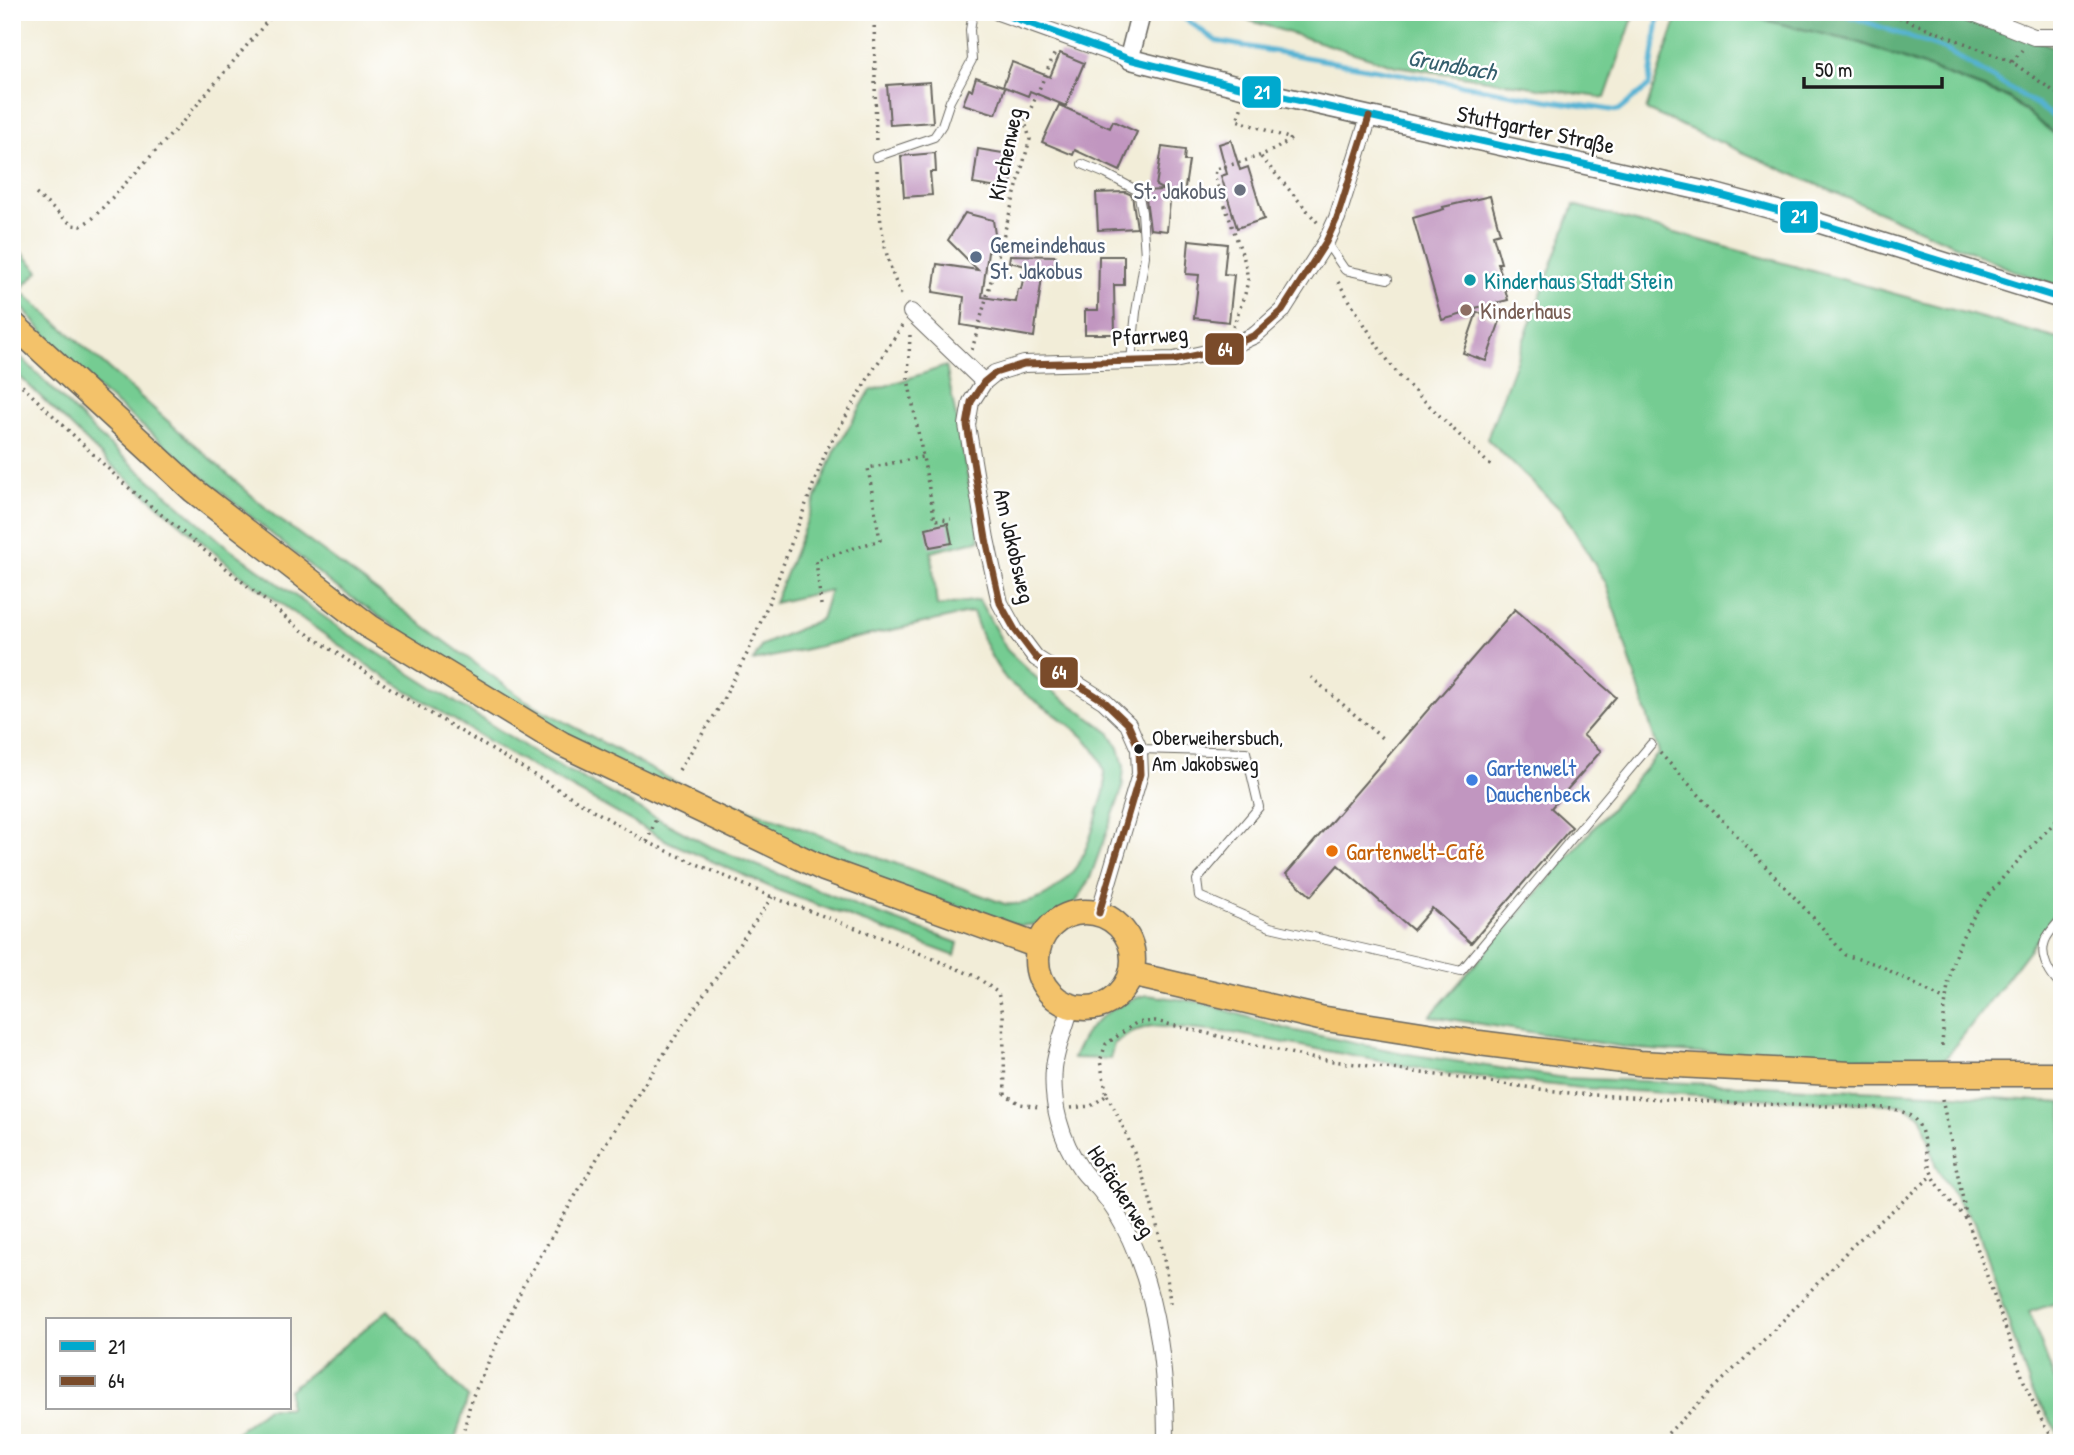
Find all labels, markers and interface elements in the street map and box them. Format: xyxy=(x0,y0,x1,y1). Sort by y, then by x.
water label: Grundbach xyxy=(1405,40,1501,88)
scale bar xyxy=(1804,46,1943,90)
text: 50 m xyxy=(1815,55,1852,84)
line badge: 21 xyxy=(1241,75,1282,109)
text: 21 xyxy=(1254,79,1270,105)
street label: Stuttgarter Straße xyxy=(1454,97,1618,161)
street label: Kirchenweg xyxy=(980,105,1030,203)
place label: St. Jakobus xyxy=(1133,175,1226,206)
marker: St. Jakobus xyxy=(1232,182,1248,198)
line badge: 21 xyxy=(1779,200,1819,234)
text: 21 xyxy=(1791,203,1807,229)
place label: Gemeindehaus St. Jakobus xyxy=(990,229,1106,286)
marker: Gemeindehaus St. Jakobus xyxy=(968,249,984,265)
place label: Kinderhaus Stadt Stein xyxy=(1484,265,1673,296)
marker: Kinderhaus Stadt Stein xyxy=(1462,272,1478,288)
place label: Kinderhaus xyxy=(1480,295,1571,326)
marker: Kinderhaus xyxy=(1458,302,1474,318)
street label: Pfarrweg xyxy=(1111,317,1189,353)
line badge: 64 xyxy=(1204,332,1245,366)
text: 64 xyxy=(1218,336,1232,362)
street label: Am Jakobsweg xyxy=(987,486,1043,606)
line badge: 64 xyxy=(1039,656,1079,689)
text: 64 xyxy=(1052,659,1066,685)
place label: Oberweihersbuch, Am Jakobsweg xyxy=(1152,723,1283,778)
marker: Oberweihersbuch, Am Jakobsweg xyxy=(1132,742,1146,756)
place label: Gartenwelt Dauchenbeck xyxy=(1486,752,1591,809)
marker: Gartenwelt Dauchenbeck xyxy=(1464,772,1480,788)
place label: Gartenwelt-Café xyxy=(1346,836,1485,867)
marker: Gartenwelt-Café xyxy=(1324,843,1340,859)
street label: Hofäckerweg xyxy=(1081,1139,1163,1243)
legend xyxy=(46,1318,290,1410)
text: 21 xyxy=(108,1332,125,1361)
text: 64 xyxy=(108,1366,124,1395)

